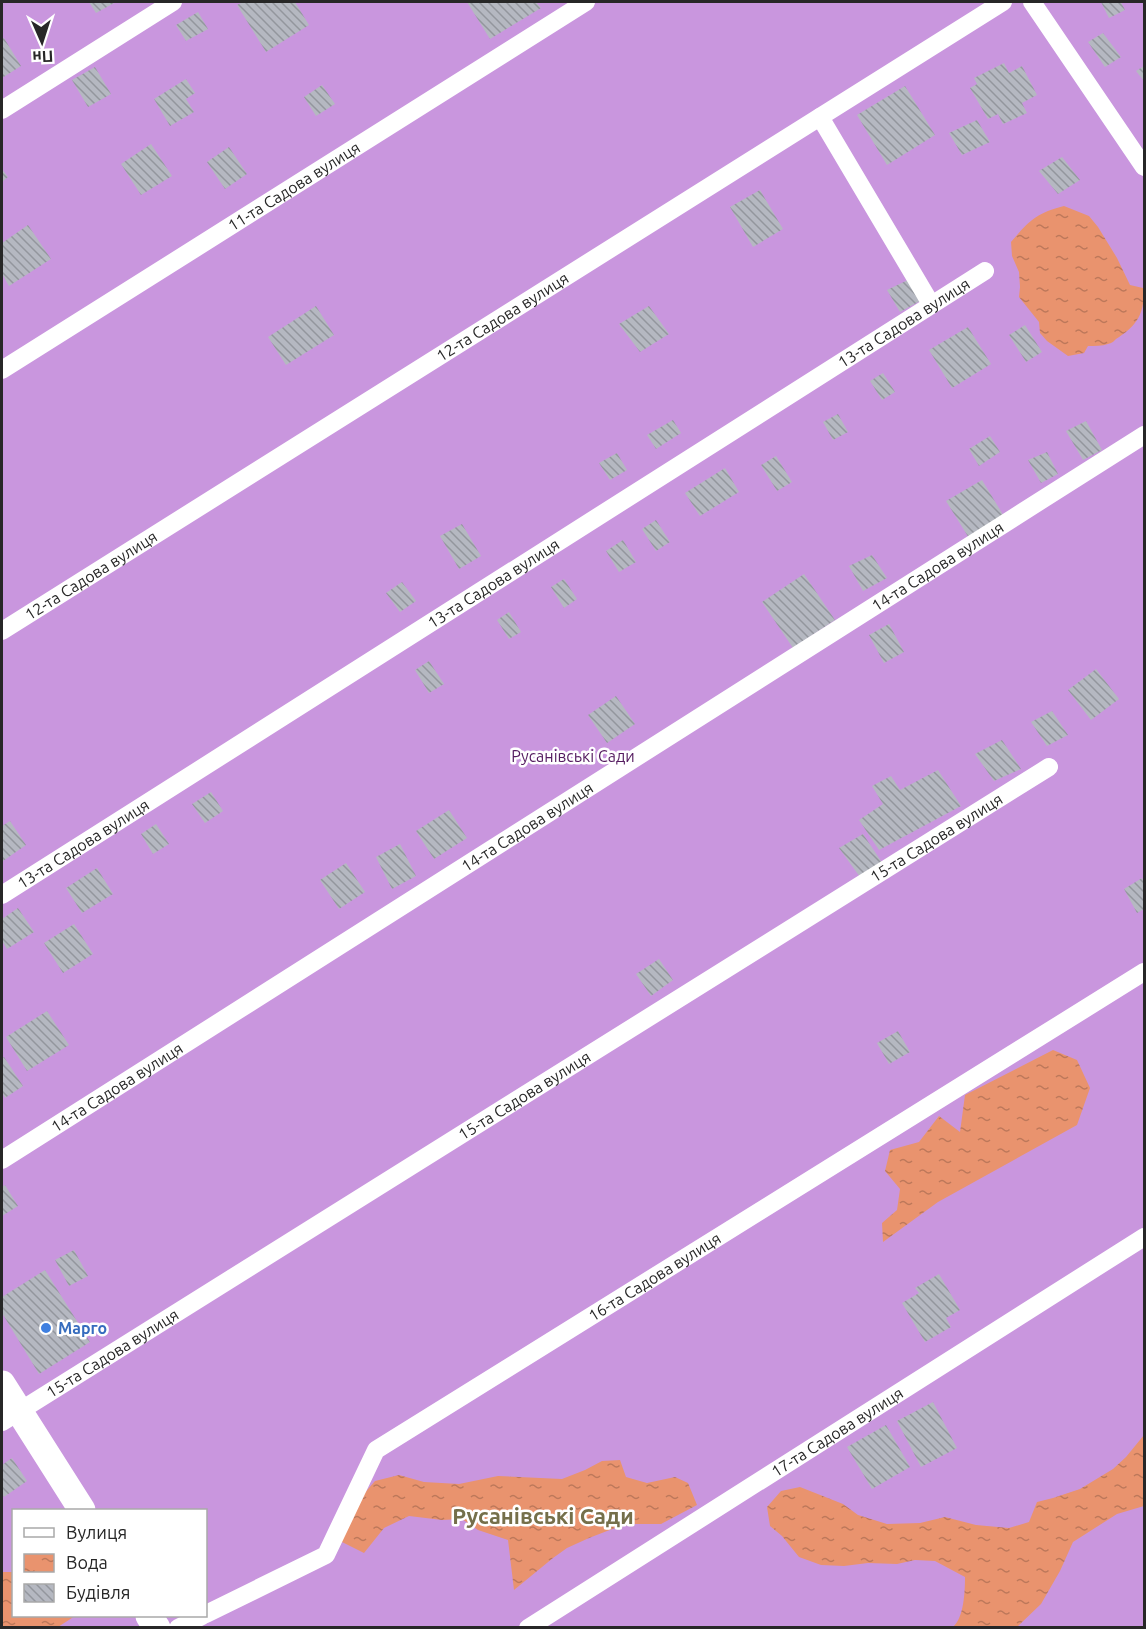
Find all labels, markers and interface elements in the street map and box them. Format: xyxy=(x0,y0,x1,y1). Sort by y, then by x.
north arrow xyxy=(12,12,72,72)
text: Пн xyxy=(32,47,54,67)
street label: 11-та Садова вулиця xyxy=(225,138,363,234)
street label: 12-та Садова вулиця xyxy=(433,268,572,365)
street label: 13-та Садова вулиця xyxy=(835,274,973,371)
street label: 14-та Садова вулиця xyxy=(868,518,1007,615)
street label: 12-та Садова вулиця xyxy=(22,527,160,623)
street label: 13-та Садова вулиця xyxy=(424,535,562,632)
park label: Русанівські Сади xyxy=(511,747,635,765)
street label: 14-та Садова вулиця xyxy=(458,778,596,875)
street label: 15-та Садова вулиця xyxy=(867,790,1006,886)
street label: 13-та Садова вулиця xyxy=(14,795,152,892)
street label: 14-та Садова вулиця xyxy=(48,1039,186,1136)
street label: 15-та Садова вулиця xyxy=(455,1047,594,1143)
street label: 16-та Садова вулиця xyxy=(585,1229,724,1325)
street label: 15-та Садова вулиця xyxy=(43,1305,182,1401)
place label: Марго xyxy=(58,1319,107,1337)
marker: Марго xyxy=(39,1321,53,1335)
street label: 17-та Садова вулиця xyxy=(768,1383,906,1480)
district label: Русанівські Сади xyxy=(452,1503,634,1528)
legend xyxy=(12,1509,207,1617)
text: Вулиця xyxy=(66,1522,127,1542)
text: Вода xyxy=(66,1552,108,1572)
text: Будівля xyxy=(66,1582,131,1602)

